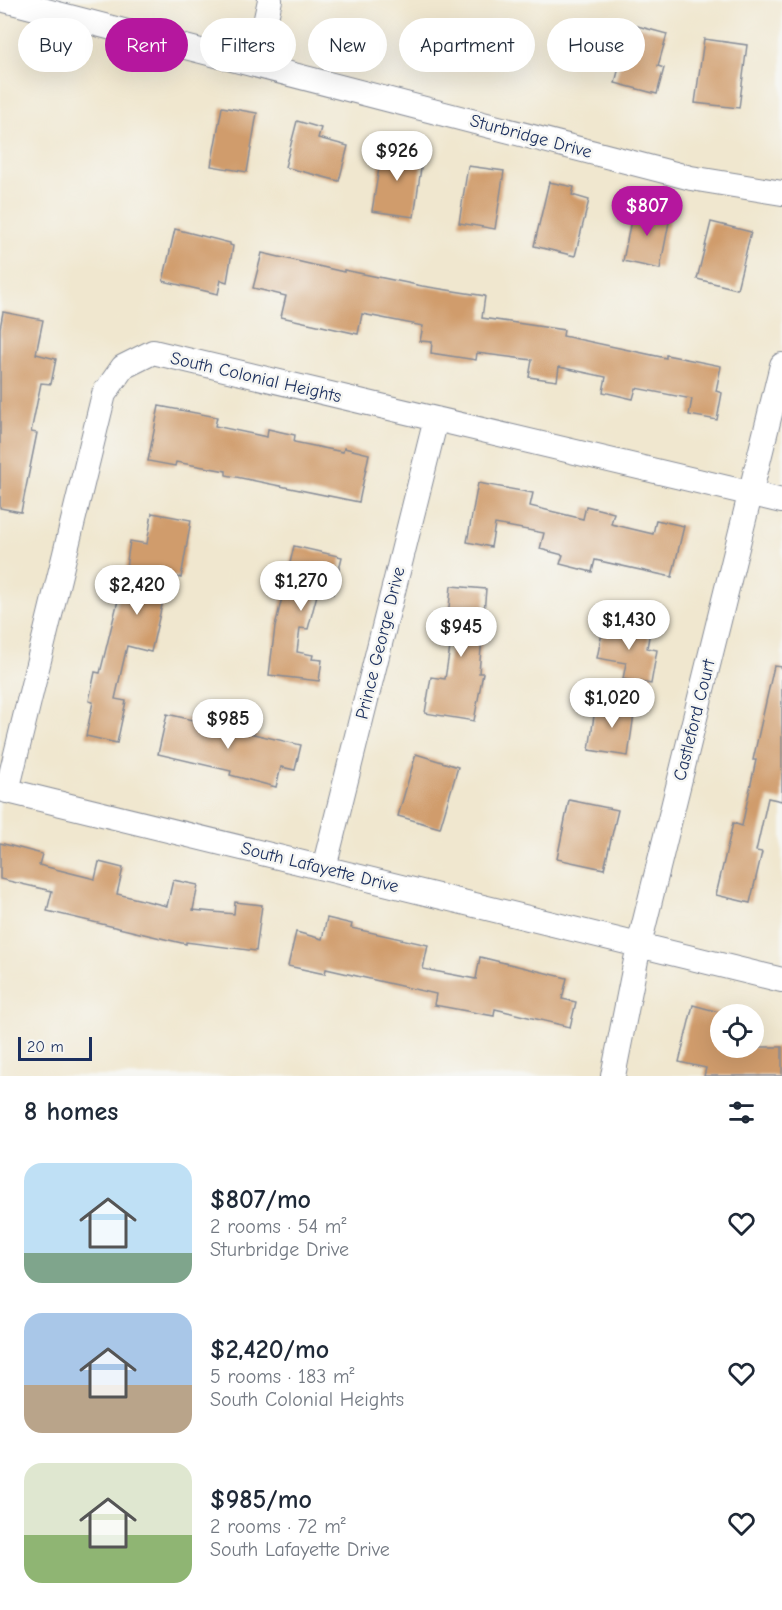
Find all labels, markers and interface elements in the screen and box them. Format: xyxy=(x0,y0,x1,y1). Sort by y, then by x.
chip: Buy xyxy=(18,18,93,72)
chip: Rent xyxy=(105,18,188,72)
chip: Filters xyxy=(200,18,296,72)
chip: New xyxy=(308,18,387,72)
chip: Apartment xyxy=(399,18,535,72)
chip: House xyxy=(547,18,645,72)
street label: Sturbridge Drive xyxy=(468,110,594,163)
pin: $926 xyxy=(361,131,433,182)
text: $926 xyxy=(376,139,418,162)
pin: $807 xyxy=(611,186,683,237)
text: $807 xyxy=(626,194,668,217)
street label: South Colonial Heights xyxy=(168,348,343,407)
pin: $1,270 xyxy=(252,561,350,612)
pin: $2,420 xyxy=(88,565,186,616)
street label: Prince George Drive xyxy=(351,565,410,721)
text: $1,270 xyxy=(274,569,328,592)
text: $2,420 xyxy=(109,573,165,596)
pin: $1,430 xyxy=(580,600,678,651)
pin: $945 xyxy=(425,607,497,658)
text: $1,430 xyxy=(602,608,656,631)
text: $945 xyxy=(440,615,482,638)
street label: Castleford Court xyxy=(669,656,720,783)
pin: $1,020 xyxy=(563,678,661,729)
text: $1,020 xyxy=(584,686,640,709)
pin: $985 xyxy=(192,699,264,750)
text: $985 xyxy=(206,707,250,730)
street label: South Lafayette Drive xyxy=(239,838,401,897)
map controls xyxy=(710,1004,764,1058)
button: locate xyxy=(710,1004,764,1058)
scale bar xyxy=(18,1034,92,1062)
text: 20 m xyxy=(27,1038,64,1056)
icon: filters xyxy=(725,1096,758,1129)
text: 8 homes xyxy=(24,1097,118,1127)
text: $807/mo xyxy=(210,1185,311,1215)
icon: home xyxy=(72,1187,144,1259)
icon: heart xyxy=(725,1207,758,1240)
text: 2 rooms · 54 m² xyxy=(210,1215,346,1238)
text: Sturbridge Drive xyxy=(210,1238,349,1261)
text: $2,420/mo xyxy=(210,1335,329,1365)
icon: home xyxy=(72,1337,144,1409)
icon: heart xyxy=(725,1357,758,1390)
text: 5 rooms · 183 m² xyxy=(210,1365,355,1388)
text: South Colonial Heights xyxy=(210,1388,404,1411)
text: $985/mo xyxy=(210,1485,312,1515)
icon: home xyxy=(72,1487,144,1559)
icon: heart xyxy=(725,1507,758,1540)
text: 2 rooms · 72 m² xyxy=(210,1515,346,1538)
text: South Lafayette Drive xyxy=(210,1538,390,1561)

